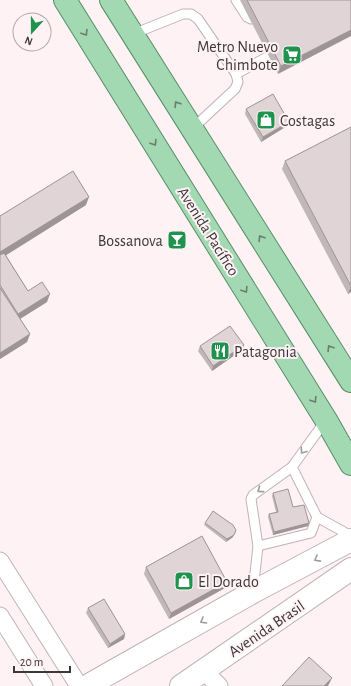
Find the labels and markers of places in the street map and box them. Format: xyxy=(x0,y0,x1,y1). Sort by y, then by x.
place label: Metro Nuevo Chimbote xyxy=(197,39,278,73)
supermarket icon: Metro Nuevo Chimbote xyxy=(281,44,303,66)
shop icon: Costagas xyxy=(255,109,277,131)
place label: Costagas xyxy=(280,113,335,129)
bar icon: Bossanova xyxy=(166,229,188,251)
place label: Bossanova xyxy=(98,233,163,249)
restaurant icon: Patagonia xyxy=(209,340,231,362)
place label: Patagonia xyxy=(234,344,297,360)
shop icon: El Dorado xyxy=(173,570,195,592)
place label: El Dorado xyxy=(198,574,259,590)

